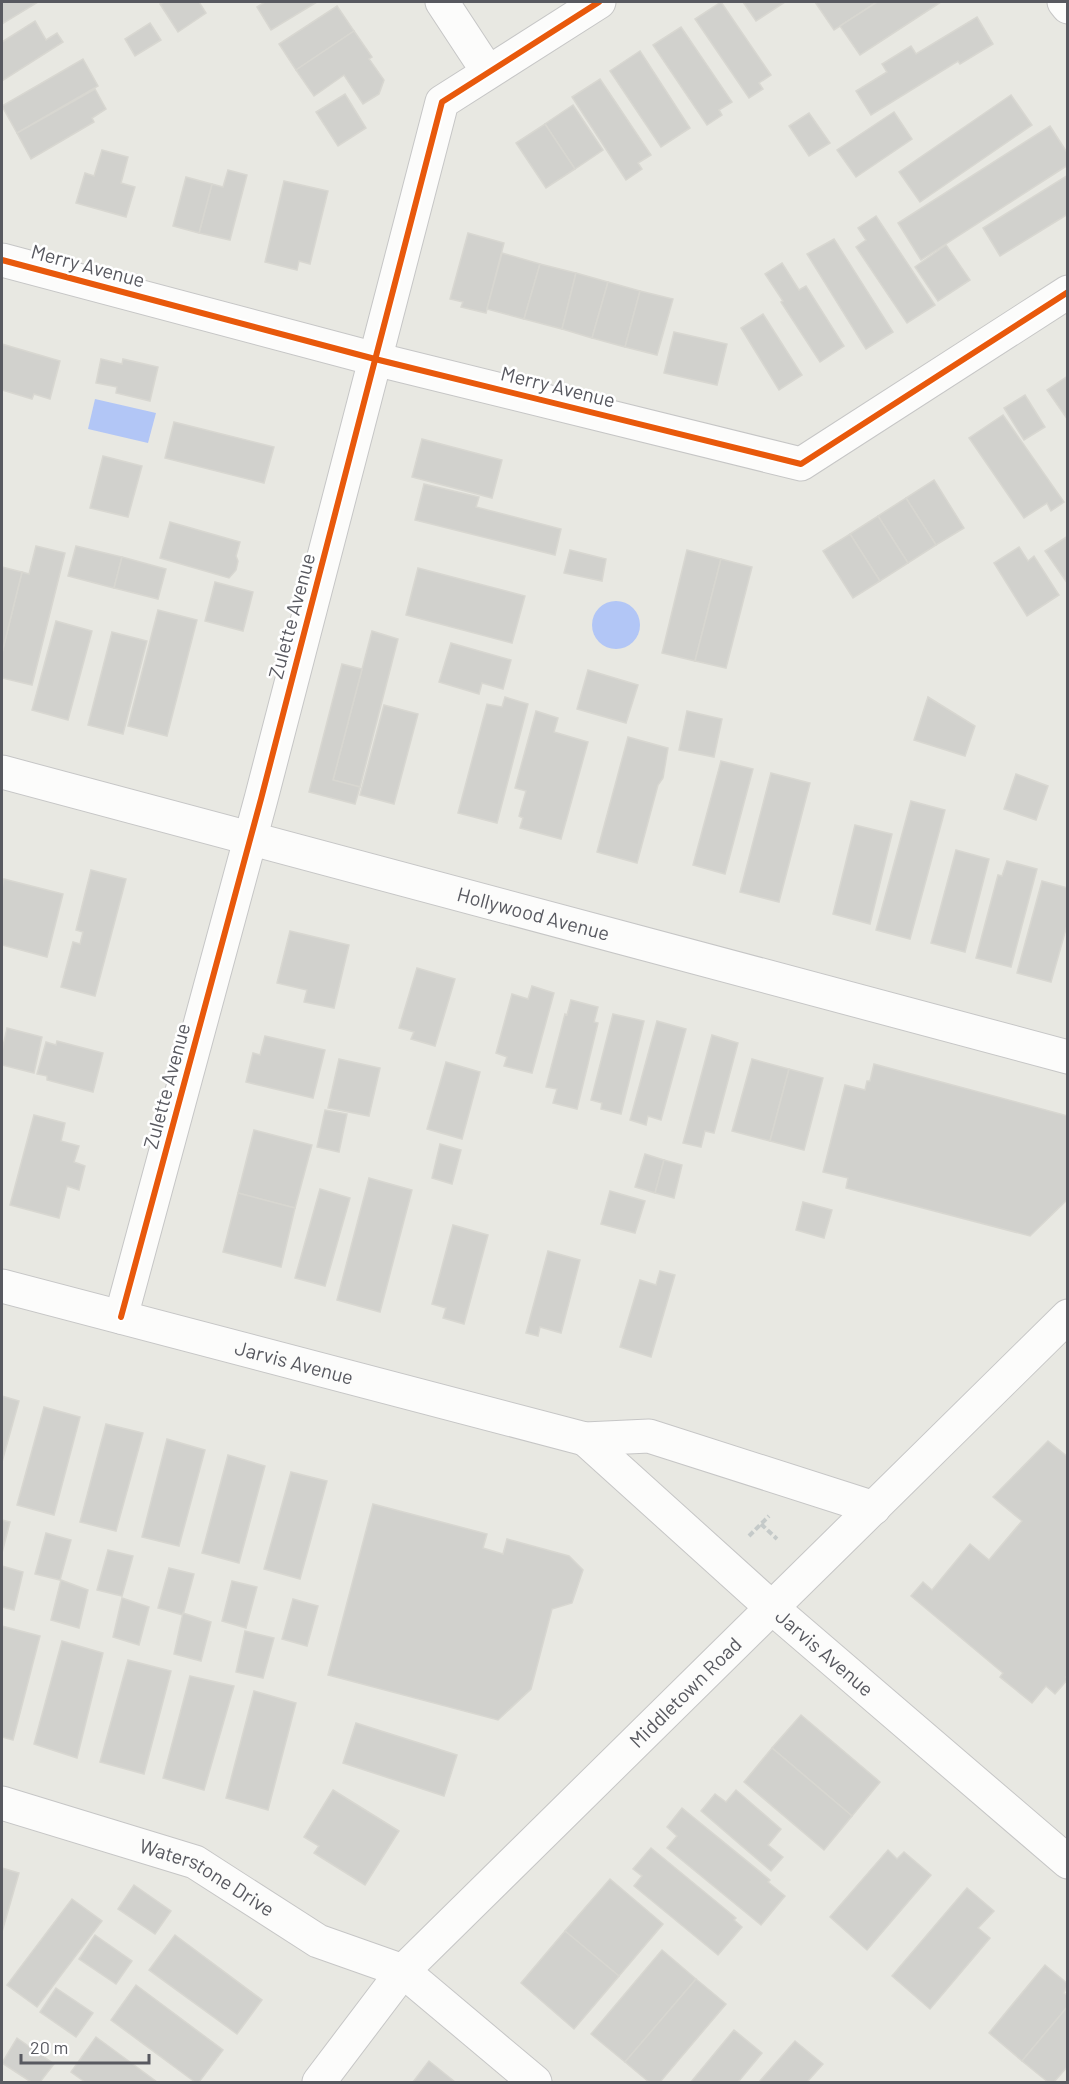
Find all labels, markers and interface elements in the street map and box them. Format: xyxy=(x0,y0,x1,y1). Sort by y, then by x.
street label: Merry Avenue xyxy=(29,238,148,292)
street label: Merry Avenue xyxy=(499,360,618,412)
street label: Zulette Avenue xyxy=(263,550,319,681)
street label: Hollywood Avenue xyxy=(455,881,612,945)
street label: Zulette Avenue xyxy=(138,1020,194,1151)
street label: Jarvis Avenue xyxy=(233,1335,356,1389)
street label: Jarvis Avenue xyxy=(771,1603,879,1701)
street label: Middletown Road xyxy=(624,1632,746,1752)
street label: Waterstone Drive xyxy=(137,1833,279,1921)
scale bar xyxy=(21,2027,148,2065)
text: 20 m xyxy=(30,2036,68,2058)

